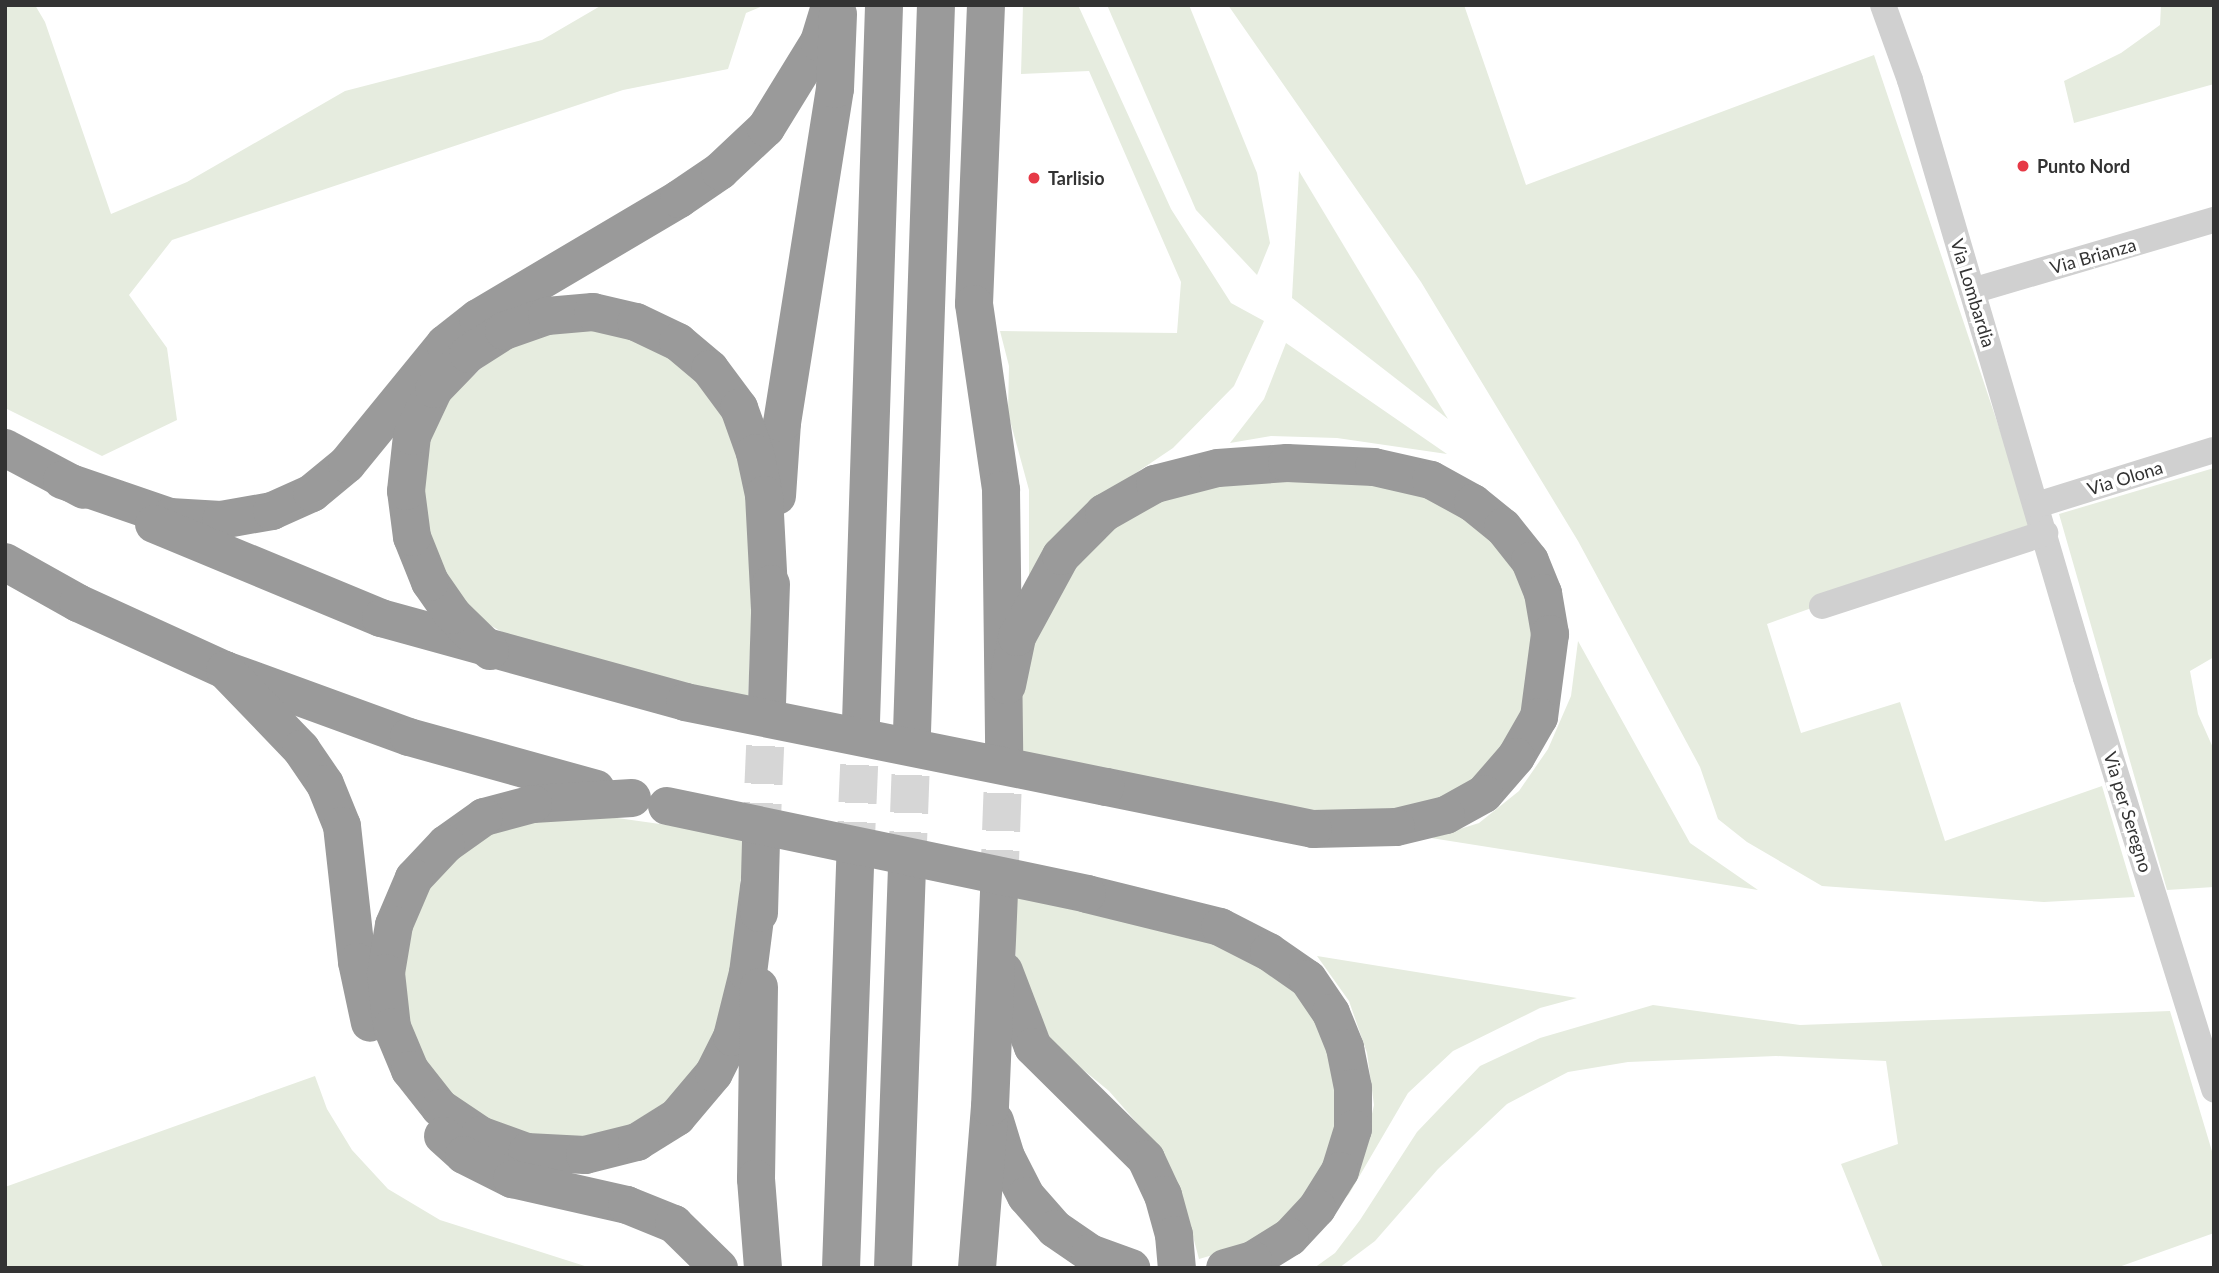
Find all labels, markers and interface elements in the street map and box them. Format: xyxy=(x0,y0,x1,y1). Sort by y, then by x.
place label: Punto Nord xyxy=(2037,155,2130,177)
marker: Punto Nord xyxy=(2015,158,2031,174)
place label: Tarlisio xyxy=(1048,167,1105,189)
marker: Tarlisio xyxy=(1026,170,1042,186)
street label: Via Brianza xyxy=(2048,233,2138,279)
street label: Via Lombardia xyxy=(1946,236,2000,350)
street label: Via Olona xyxy=(2085,456,2165,500)
street label: Via per Seregno xyxy=(2099,749,2157,875)

